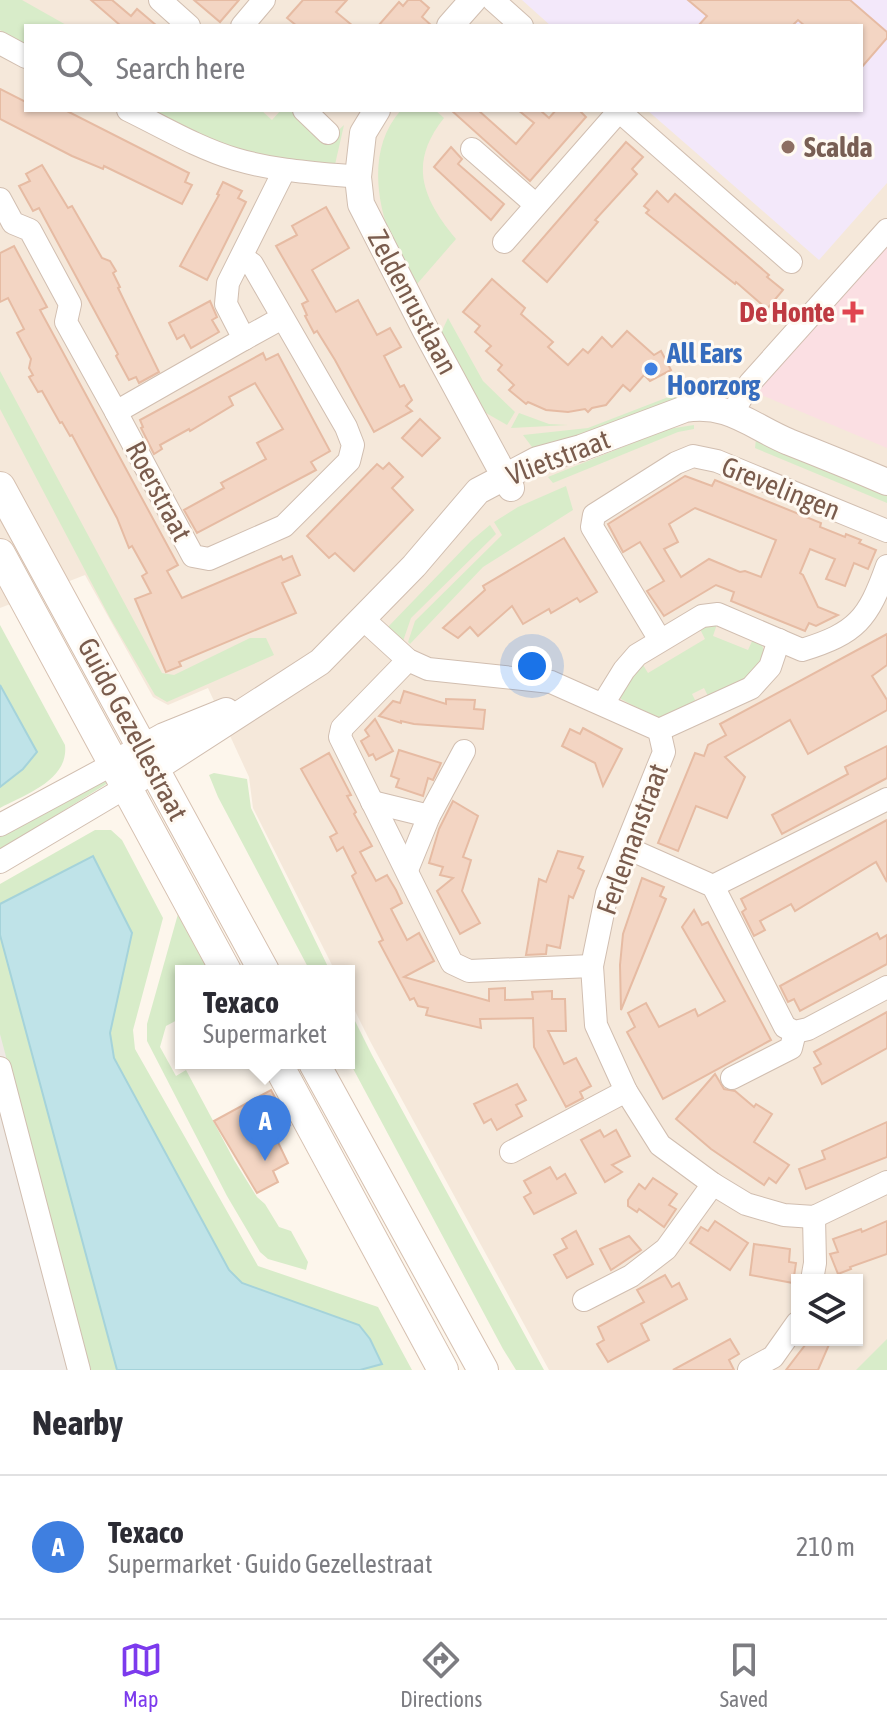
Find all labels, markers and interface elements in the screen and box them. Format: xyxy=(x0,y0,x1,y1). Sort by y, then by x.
search box xyxy=(24,24,863,112)
icon: search xyxy=(52,46,96,90)
text: Search here xyxy=(116,51,245,85)
place label: Scalda xyxy=(804,131,873,163)
marker: Scalda xyxy=(779,138,797,156)
street label: Zeldenrustlaan xyxy=(362,224,464,380)
place label: De Honte xyxy=(739,296,835,328)
marker: De Honte xyxy=(842,301,864,323)
place label: All Ears Hoorzorg xyxy=(666,337,761,401)
marker: All Ears Hoorzorg xyxy=(642,360,660,378)
street label: Vlietstraat xyxy=(502,423,614,491)
street label: Roerstraat xyxy=(120,436,198,546)
street label: Grevelingen xyxy=(717,450,845,526)
street label: Guido Gezellestraat xyxy=(71,632,195,826)
your location xyxy=(512,646,552,686)
street label: Ferlemanstraat xyxy=(590,759,674,919)
popup xyxy=(175,965,355,1069)
text: Texaco xyxy=(203,985,279,1019)
text: Supermarket xyxy=(203,1019,327,1049)
pin: A xyxy=(239,1095,291,1161)
map controls xyxy=(791,1274,863,1346)
button: layers xyxy=(791,1274,863,1346)
text: Nearby xyxy=(32,1403,123,1442)
text: Texaco xyxy=(108,1515,184,1549)
text: A xyxy=(52,1532,64,1562)
text: 210 m xyxy=(796,1532,855,1562)
text: Supermarket · Guido Gezellestraat xyxy=(108,1549,432,1579)
tab: Map xyxy=(119,1638,163,1712)
tab: Directions xyxy=(400,1638,482,1712)
tab: Saved xyxy=(720,1638,768,1712)

